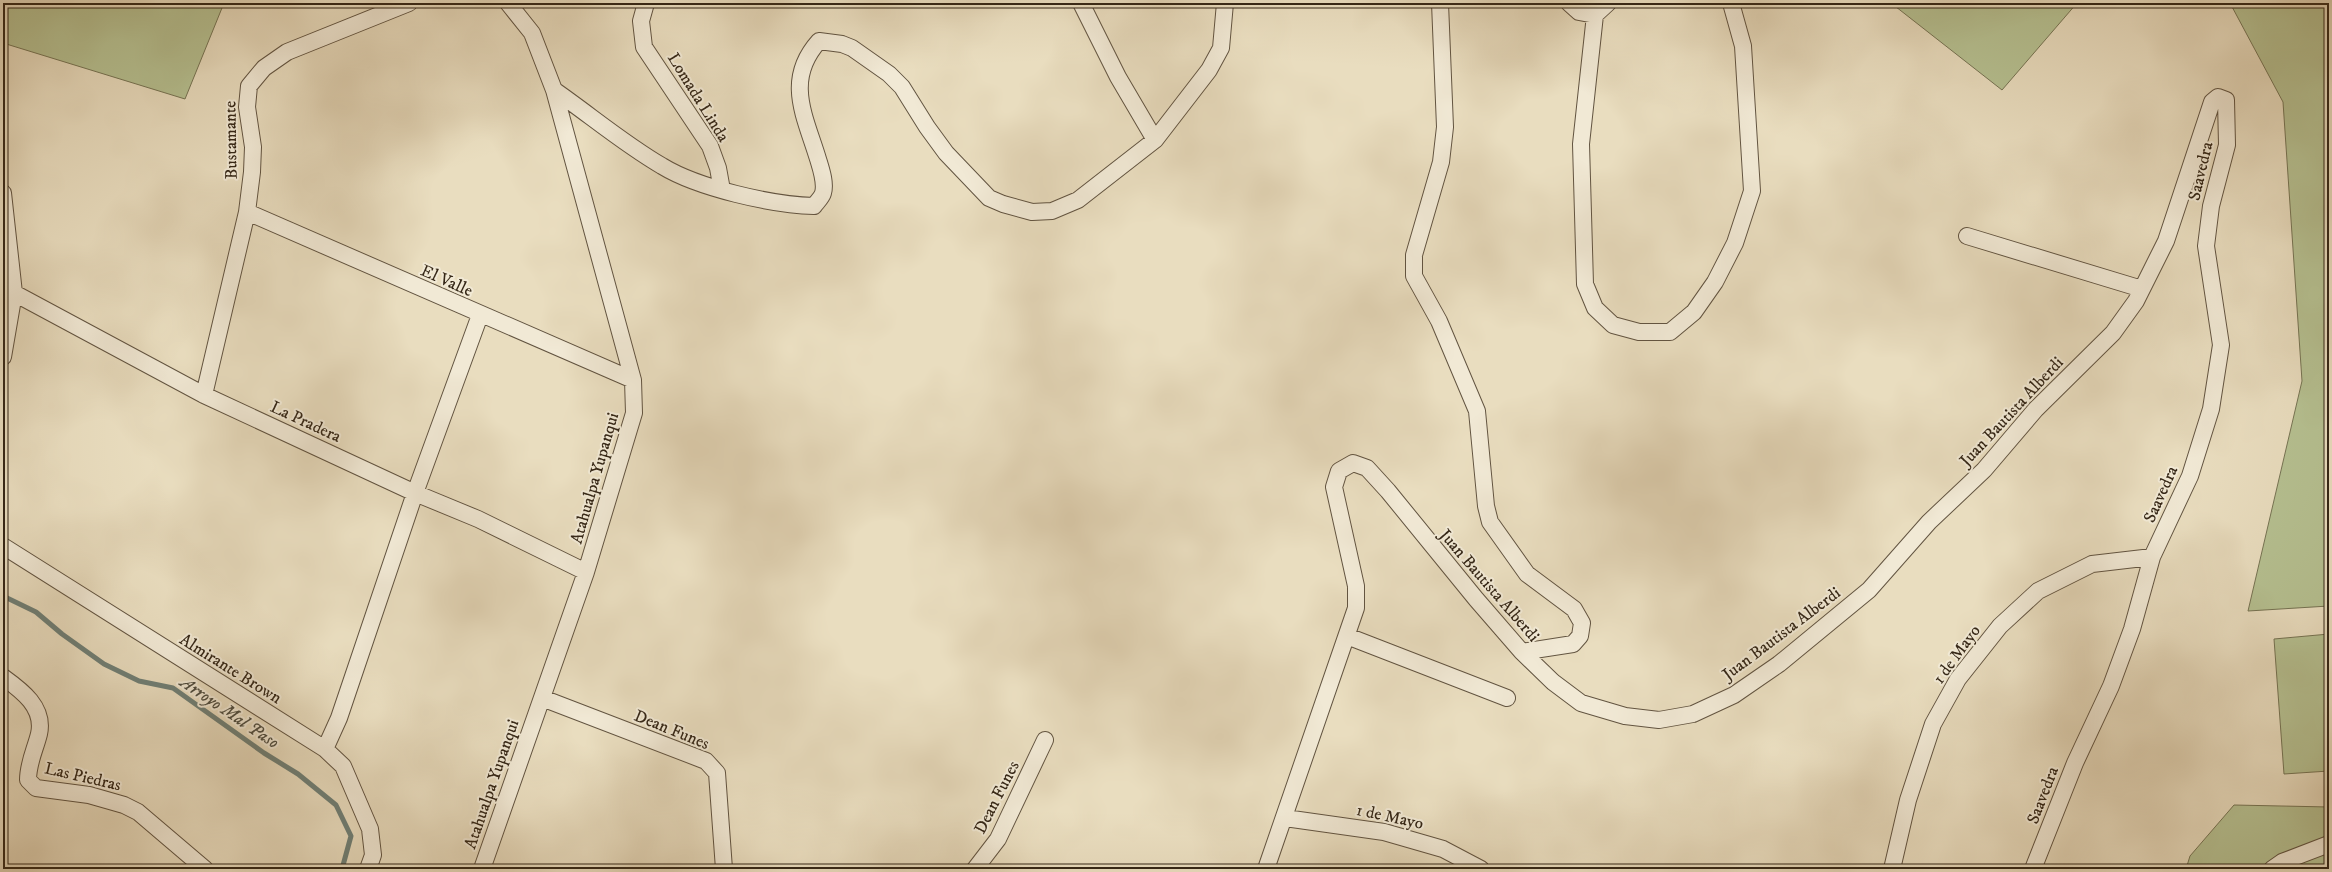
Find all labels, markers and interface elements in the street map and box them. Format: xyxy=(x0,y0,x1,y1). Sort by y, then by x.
street label: Lomada Linda xyxy=(662,49,735,147)
street label: Bustamante xyxy=(219,100,243,179)
street label: Saavedra xyxy=(2184,139,2219,203)
street label: El Valle xyxy=(417,260,476,302)
street label: Juan Bautista Alberdi xyxy=(1954,352,2068,473)
street label: La Pradera xyxy=(267,396,345,448)
street label: Atahualpa Yupanqui xyxy=(566,410,624,547)
street label: Saavedra xyxy=(2139,462,2183,526)
street label: Juan Bautista Alberdi xyxy=(1433,523,1544,647)
street label: Juan Bautista Alberdi xyxy=(1716,582,1845,687)
street label: 1 de Mayo xyxy=(1928,621,1986,689)
street label: Almirante Brown xyxy=(175,629,286,709)
water label: Arroyo Mal Paso xyxy=(174,671,283,754)
street label: Dean Funes xyxy=(631,705,713,755)
street label: Atahualpa Yupanqui xyxy=(459,717,524,852)
street label: Dean Funes xyxy=(969,757,1025,838)
street label: Las Piedras xyxy=(42,758,123,797)
street label: Saavedra xyxy=(2022,763,2064,827)
street label: 1 de Mayo xyxy=(1354,799,1425,835)

